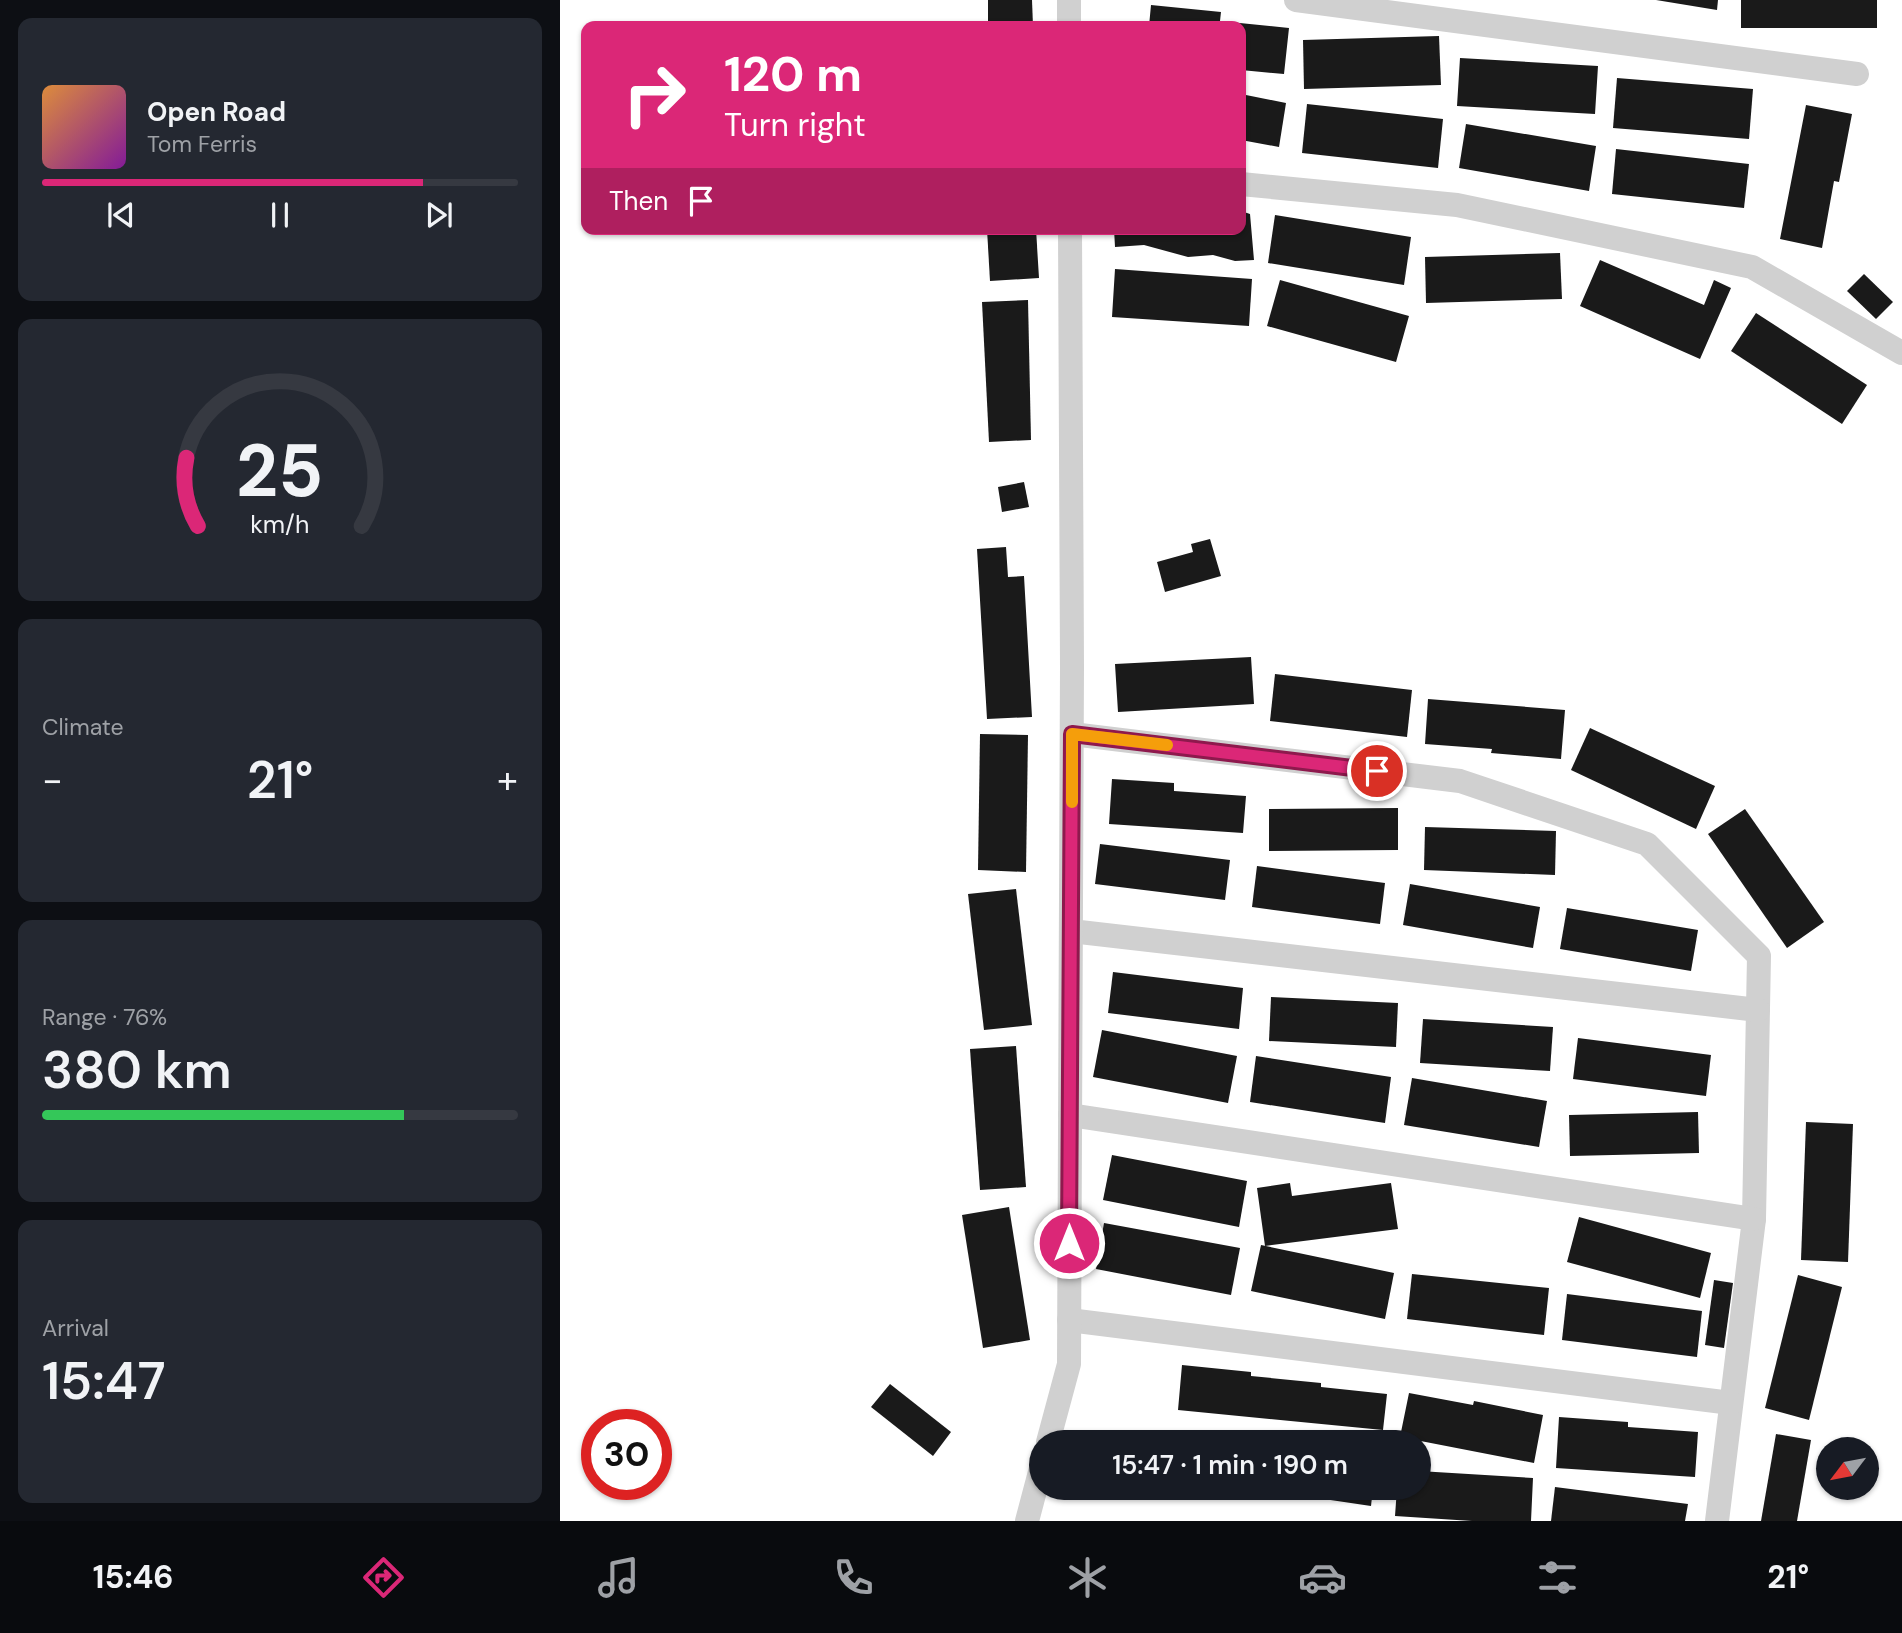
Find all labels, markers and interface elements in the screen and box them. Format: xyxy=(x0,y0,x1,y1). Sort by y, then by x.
text: 120 m xyxy=(724,42,862,106)
icon: right xyxy=(609,49,700,140)
text: Open Road xyxy=(147,95,286,129)
text: Turn right xyxy=(724,104,866,146)
text: Tom Ferris xyxy=(147,129,257,159)
icon: arrive xyxy=(682,182,720,220)
text: Then xyxy=(609,184,668,218)
icon: previous xyxy=(102,196,140,234)
icon: pause xyxy=(261,196,299,234)
icon: next xyxy=(420,196,458,234)
text: 25 xyxy=(236,424,324,519)
text: km/h xyxy=(250,508,310,541)
text: Climate xyxy=(42,712,124,742)
pin xyxy=(1347,741,1407,801)
text: 21° xyxy=(247,746,313,814)
icon: arrive xyxy=(1358,752,1396,790)
text: − xyxy=(42,755,63,805)
text: + xyxy=(497,755,518,805)
text: Range · 76% xyxy=(42,1002,167,1032)
text: 380 km xyxy=(42,1036,232,1104)
position arrow xyxy=(1032,1206,1106,1280)
text: Arrival xyxy=(42,1313,109,1343)
text: 15:47 xyxy=(42,1347,166,1415)
speed limit sign: 30 xyxy=(581,1409,672,1500)
north arrow xyxy=(1816,1437,1880,1500)
map controls xyxy=(1816,1437,1879,1500)
text: 15:47 · 1 min · 190 m xyxy=(1112,1448,1348,1482)
icon: directions xyxy=(359,1553,408,1602)
icon: music xyxy=(594,1553,643,1602)
icon: phone xyxy=(829,1553,878,1602)
icon: climate xyxy=(1063,1553,1112,1602)
icon: car xyxy=(1298,1553,1347,1602)
icon: filters xyxy=(1533,1553,1582,1602)
text: 15:46 xyxy=(93,1556,174,1598)
text: 21° xyxy=(1767,1556,1809,1598)

